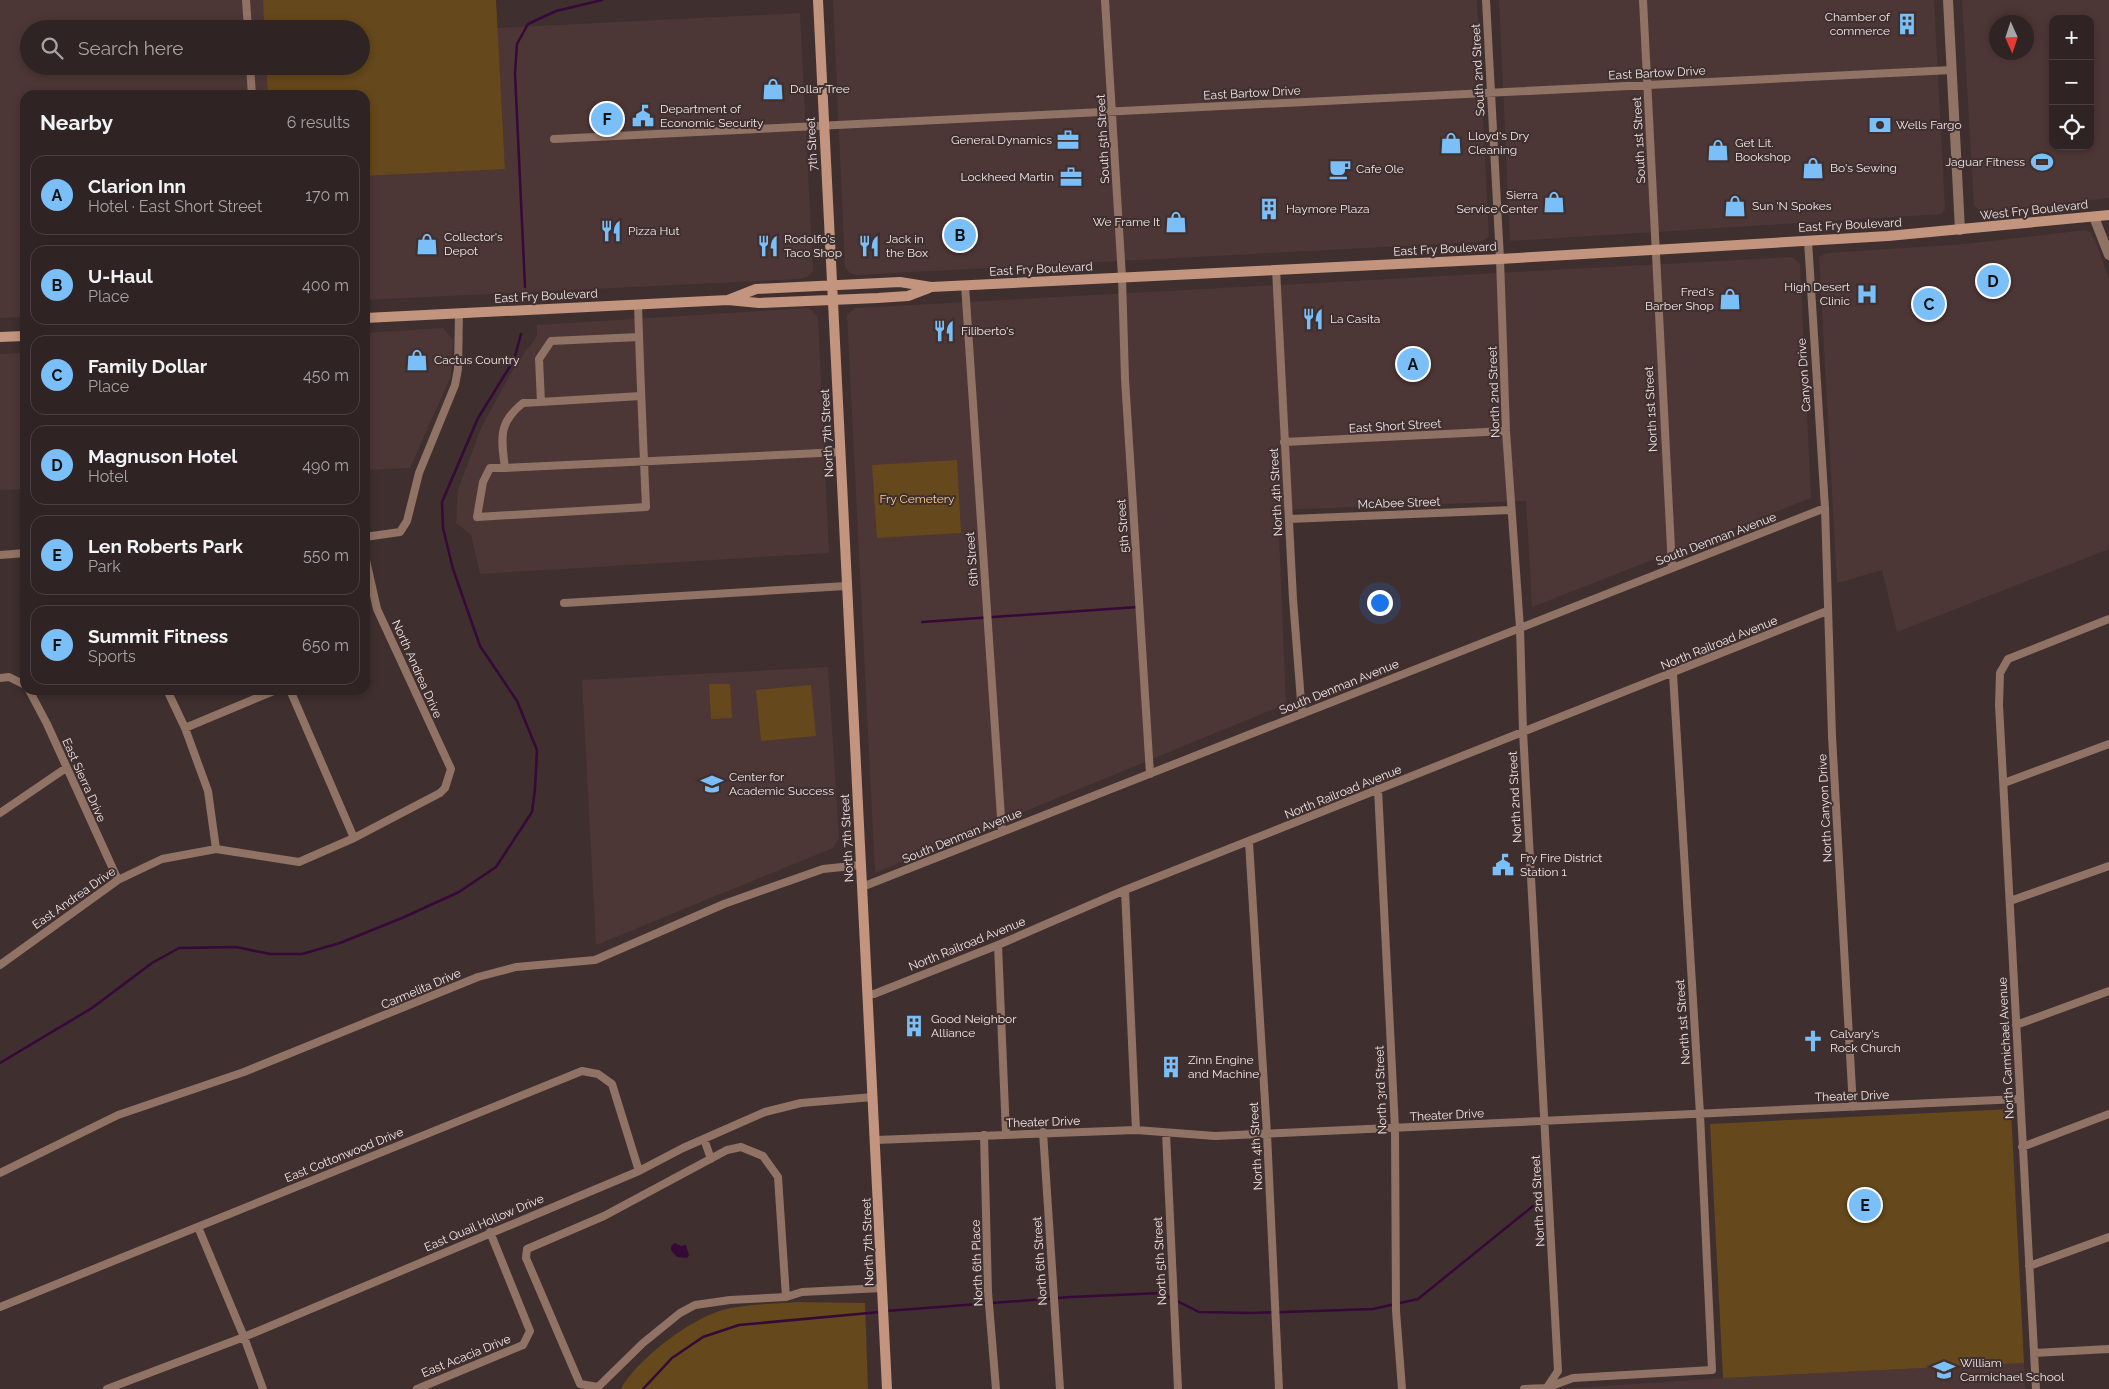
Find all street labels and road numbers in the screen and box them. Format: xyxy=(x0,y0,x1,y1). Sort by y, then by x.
street label: South 2nd Street xyxy=(1469,23,1487,117)
street label: East Bartow Drive xyxy=(1608,63,1706,83)
street label: East Bartow Drive xyxy=(1203,83,1301,103)
street label: South 5th Street xyxy=(1094,94,1112,184)
street label: South 1st Street xyxy=(1630,96,1648,184)
street label: 7th Street xyxy=(804,117,820,171)
street label: West Fry Boulevard xyxy=(1979,197,2089,223)
street label: East Fry Boulevard xyxy=(1798,215,1902,235)
street label: East Fry Boulevard xyxy=(1393,239,1497,259)
street label: East Fry Boulevard xyxy=(989,259,1093,279)
street label: East Fry Boulevard xyxy=(494,286,598,306)
street label: Canyon Drive xyxy=(1794,338,1814,412)
street label: North 2nd Street xyxy=(1485,346,1503,438)
street label: North 1st Street xyxy=(1642,366,1660,452)
street label: North 7th Street xyxy=(818,389,836,477)
street label: East Short Street xyxy=(1348,417,1442,435)
street label: North 4th Street xyxy=(1267,447,1285,537)
street label: McAbee Street xyxy=(1357,495,1441,511)
street label: 5th Street xyxy=(1114,499,1132,553)
street label: South Denman Avenue xyxy=(1654,510,1778,568)
street label: 6th Street xyxy=(963,531,981,587)
street label: North Railroad Avenue xyxy=(1659,613,1779,673)
street label: North Andrea Drive xyxy=(389,618,445,720)
street label: South Denman Avenue xyxy=(1277,657,1401,717)
street label: East Sierra Drive xyxy=(59,736,109,824)
street label: North 2nd Street xyxy=(1506,751,1524,843)
street label: North Canyon Drive xyxy=(1815,754,1835,862)
street label: North Railroad Avenue xyxy=(1283,762,1403,822)
street label: North 7th Street xyxy=(838,794,856,882)
street label: South Denman Avenue xyxy=(900,806,1024,866)
street label: East Andrea Drive xyxy=(30,864,118,932)
street label: North Railroad Avenue xyxy=(907,914,1027,974)
street label: Carmelita Drive xyxy=(379,966,463,1012)
street label: North Carmichael Avenue xyxy=(1995,977,2017,1119)
street label: North 1st Street xyxy=(1673,979,1693,1065)
street label: North 3rd Street xyxy=(1372,1045,1390,1135)
street label: Theater Drive xyxy=(1815,1088,1889,1104)
street label: North 4th Street xyxy=(1247,1101,1265,1191)
street label: Theater Drive xyxy=(1409,1106,1485,1124)
street label: Theater Drive xyxy=(1006,1114,1080,1130)
street label: East Cottonwood Drive xyxy=(283,1125,405,1185)
street label: North 2nd Street xyxy=(1529,1155,1547,1247)
street label: East Quail Hollow Drive xyxy=(422,1191,546,1255)
street label: North 7th Street xyxy=(859,1198,877,1286)
street label: North 6th Street xyxy=(1030,1216,1050,1306)
street label: North 5th Street xyxy=(1151,1216,1169,1306)
street label: North 6th Place xyxy=(968,1219,986,1307)
street label: East Acacia Drive xyxy=(419,1332,513,1380)

